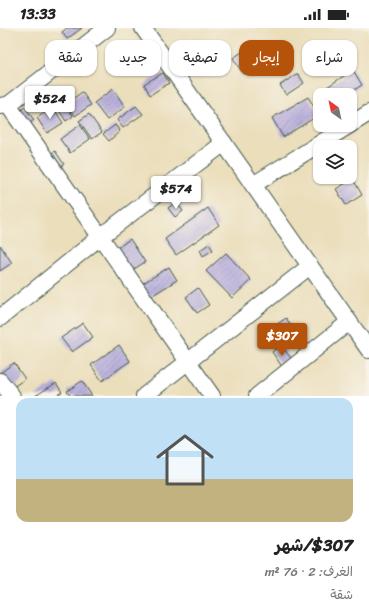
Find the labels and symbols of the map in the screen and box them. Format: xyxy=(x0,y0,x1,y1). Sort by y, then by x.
pin: $524 xyxy=(26,86,74,120)
north arrow xyxy=(313,88,357,132)
pin: $574 xyxy=(152,176,200,210)
pin: $307 xyxy=(258,323,306,357)

